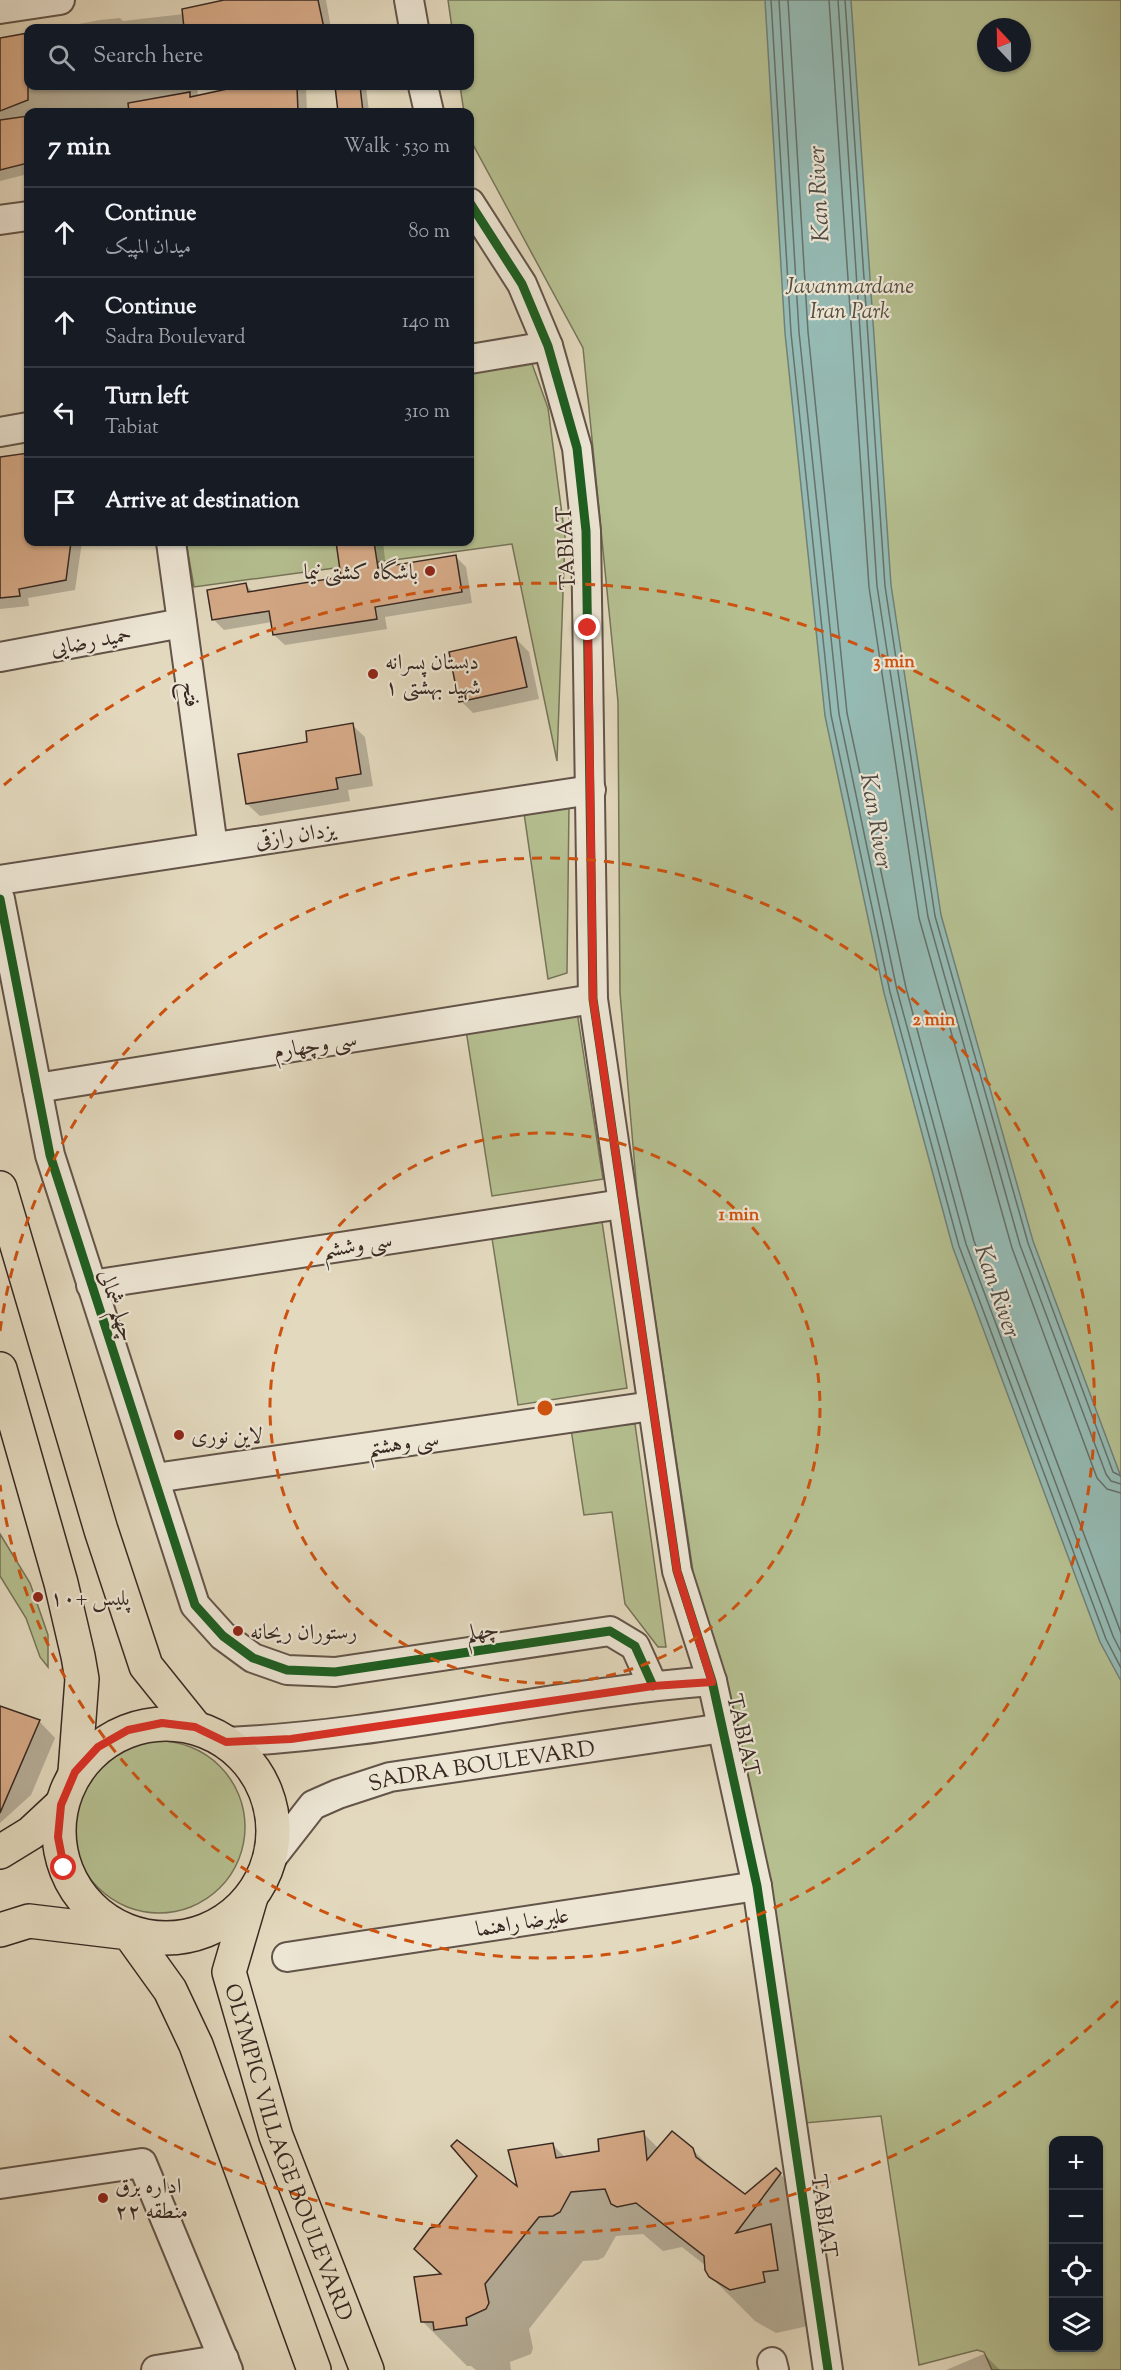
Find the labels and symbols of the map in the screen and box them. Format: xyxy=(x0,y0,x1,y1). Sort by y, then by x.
north arrow xyxy=(977,18,1031,72)
water label: Kan River xyxy=(800,144,840,243)
park label: Javanmardane Iran Park xyxy=(785,272,914,329)
street label: TABIAT xyxy=(550,505,586,591)
place label: باشگاه کشتی نیما xyxy=(304,558,418,590)
marker: باشگاه کشتی نیما xyxy=(423,564,437,578)
route end xyxy=(574,614,600,640)
street label: حمید رضایی xyxy=(48,620,135,666)
place label: دبستان پسرانه شهید بهشتی ۱ xyxy=(385,648,481,705)
text: 3 min xyxy=(873,650,915,676)
marker: دبستان پسرانه شهید بهشتی ۱ xyxy=(366,667,380,681)
street label: فتح xyxy=(170,679,207,710)
water label: Kan River xyxy=(850,771,900,872)
street label: یزدان رازقی xyxy=(253,815,340,858)
text: 2 min xyxy=(913,1008,956,1034)
street label: سی وچهارم xyxy=(272,1025,360,1070)
text: 1 min xyxy=(719,1203,760,1229)
street label: سی وششم xyxy=(320,1226,395,1271)
water label: Kan River xyxy=(964,1240,1028,1343)
street label: چهلم شمالی xyxy=(85,1266,142,1348)
centre of rings xyxy=(535,1398,555,1418)
place label: لاین نوری xyxy=(191,1422,263,1454)
street label: سی وهشتم xyxy=(366,1424,442,1469)
marker: لاین نوری xyxy=(172,1428,186,1442)
place label: پلیس +۱۰ xyxy=(50,1584,131,1616)
marker: پلیس +۱۰ xyxy=(31,1590,45,1604)
street label: چهلم xyxy=(463,1615,502,1655)
place label: رستوران ریحانه xyxy=(250,1618,357,1650)
marker: رستوران ریحانه xyxy=(231,1624,245,1638)
street label: TABIAT xyxy=(716,1691,766,1781)
street label: SADRA BOULEVARD xyxy=(365,1734,597,1802)
route start xyxy=(50,1854,76,1880)
street label: علیرضا راهنما xyxy=(473,1901,571,1947)
street label: OLYMPIC VILLAGE BOULEVARD xyxy=(214,1980,359,2326)
place label: اداره برق منطقه ۲۲ xyxy=(115,2172,188,2229)
street label: TABIAT xyxy=(800,2173,844,2261)
marker: اداره برق منطقه ۲۲ xyxy=(96,2191,110,2205)

